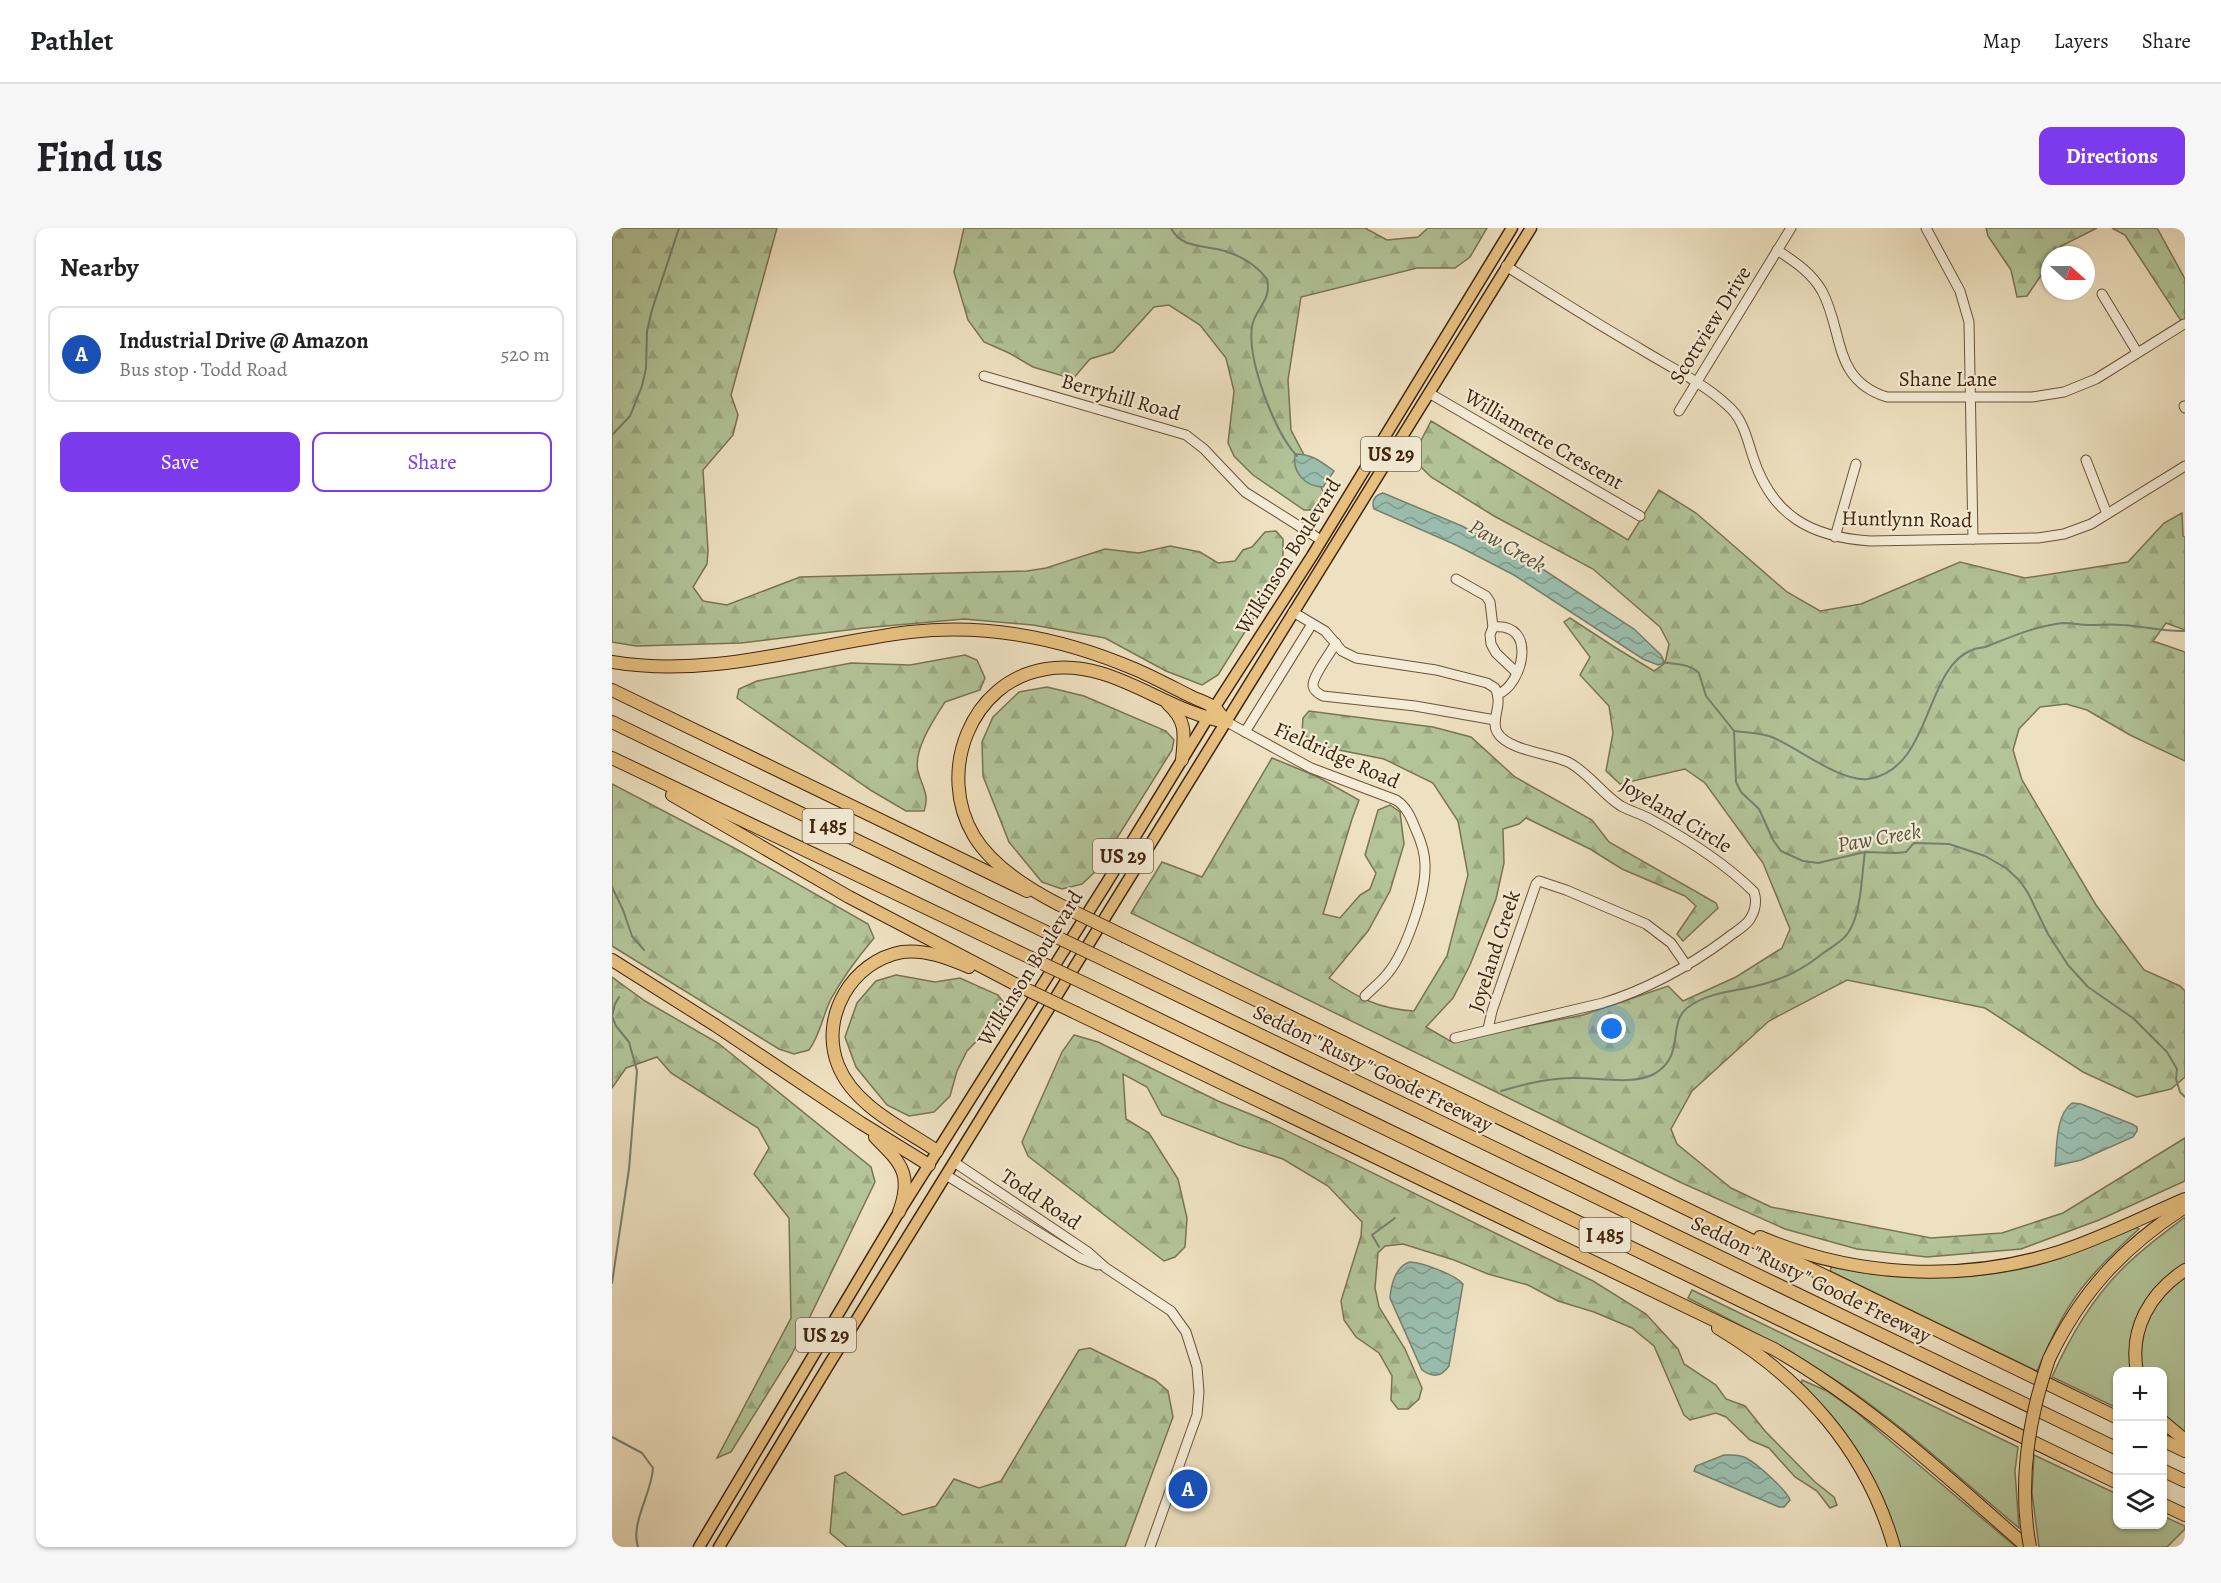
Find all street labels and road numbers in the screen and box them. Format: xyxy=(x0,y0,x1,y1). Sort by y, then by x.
street label: Scottview Drive xyxy=(1663,261,1757,389)
street label: Shane Lane xyxy=(1899,365,1997,393)
street label: Berryhill Road xyxy=(1058,367,1185,428)
street label: Williamette Crescent xyxy=(1458,381,1629,496)
road number: US 29 xyxy=(1361,437,1421,471)
street label: Wilkinson Boulevard xyxy=(1228,472,1348,640)
street label: Huntlynn Road xyxy=(1841,504,1973,534)
street label: Fieldridge Road xyxy=(1270,715,1405,796)
street label: Joyeland Circle xyxy=(1615,770,1737,860)
road number: I 485 xyxy=(802,809,854,843)
road number: US 29 xyxy=(1093,839,1153,873)
street label: Wilkinson Boulevard xyxy=(970,884,1090,1052)
street label: Joyeland Creek xyxy=(1461,886,1527,1015)
street label: Seddon "Rusty" Goode Freeway xyxy=(1248,998,1498,1139)
street label: Todd Road xyxy=(995,1162,1087,1236)
street label: Seddon "Rusty" Goode Freeway xyxy=(1686,1209,1936,1350)
road number: I 485 xyxy=(1580,1218,1630,1252)
road number: US 29 xyxy=(796,1318,856,1352)

